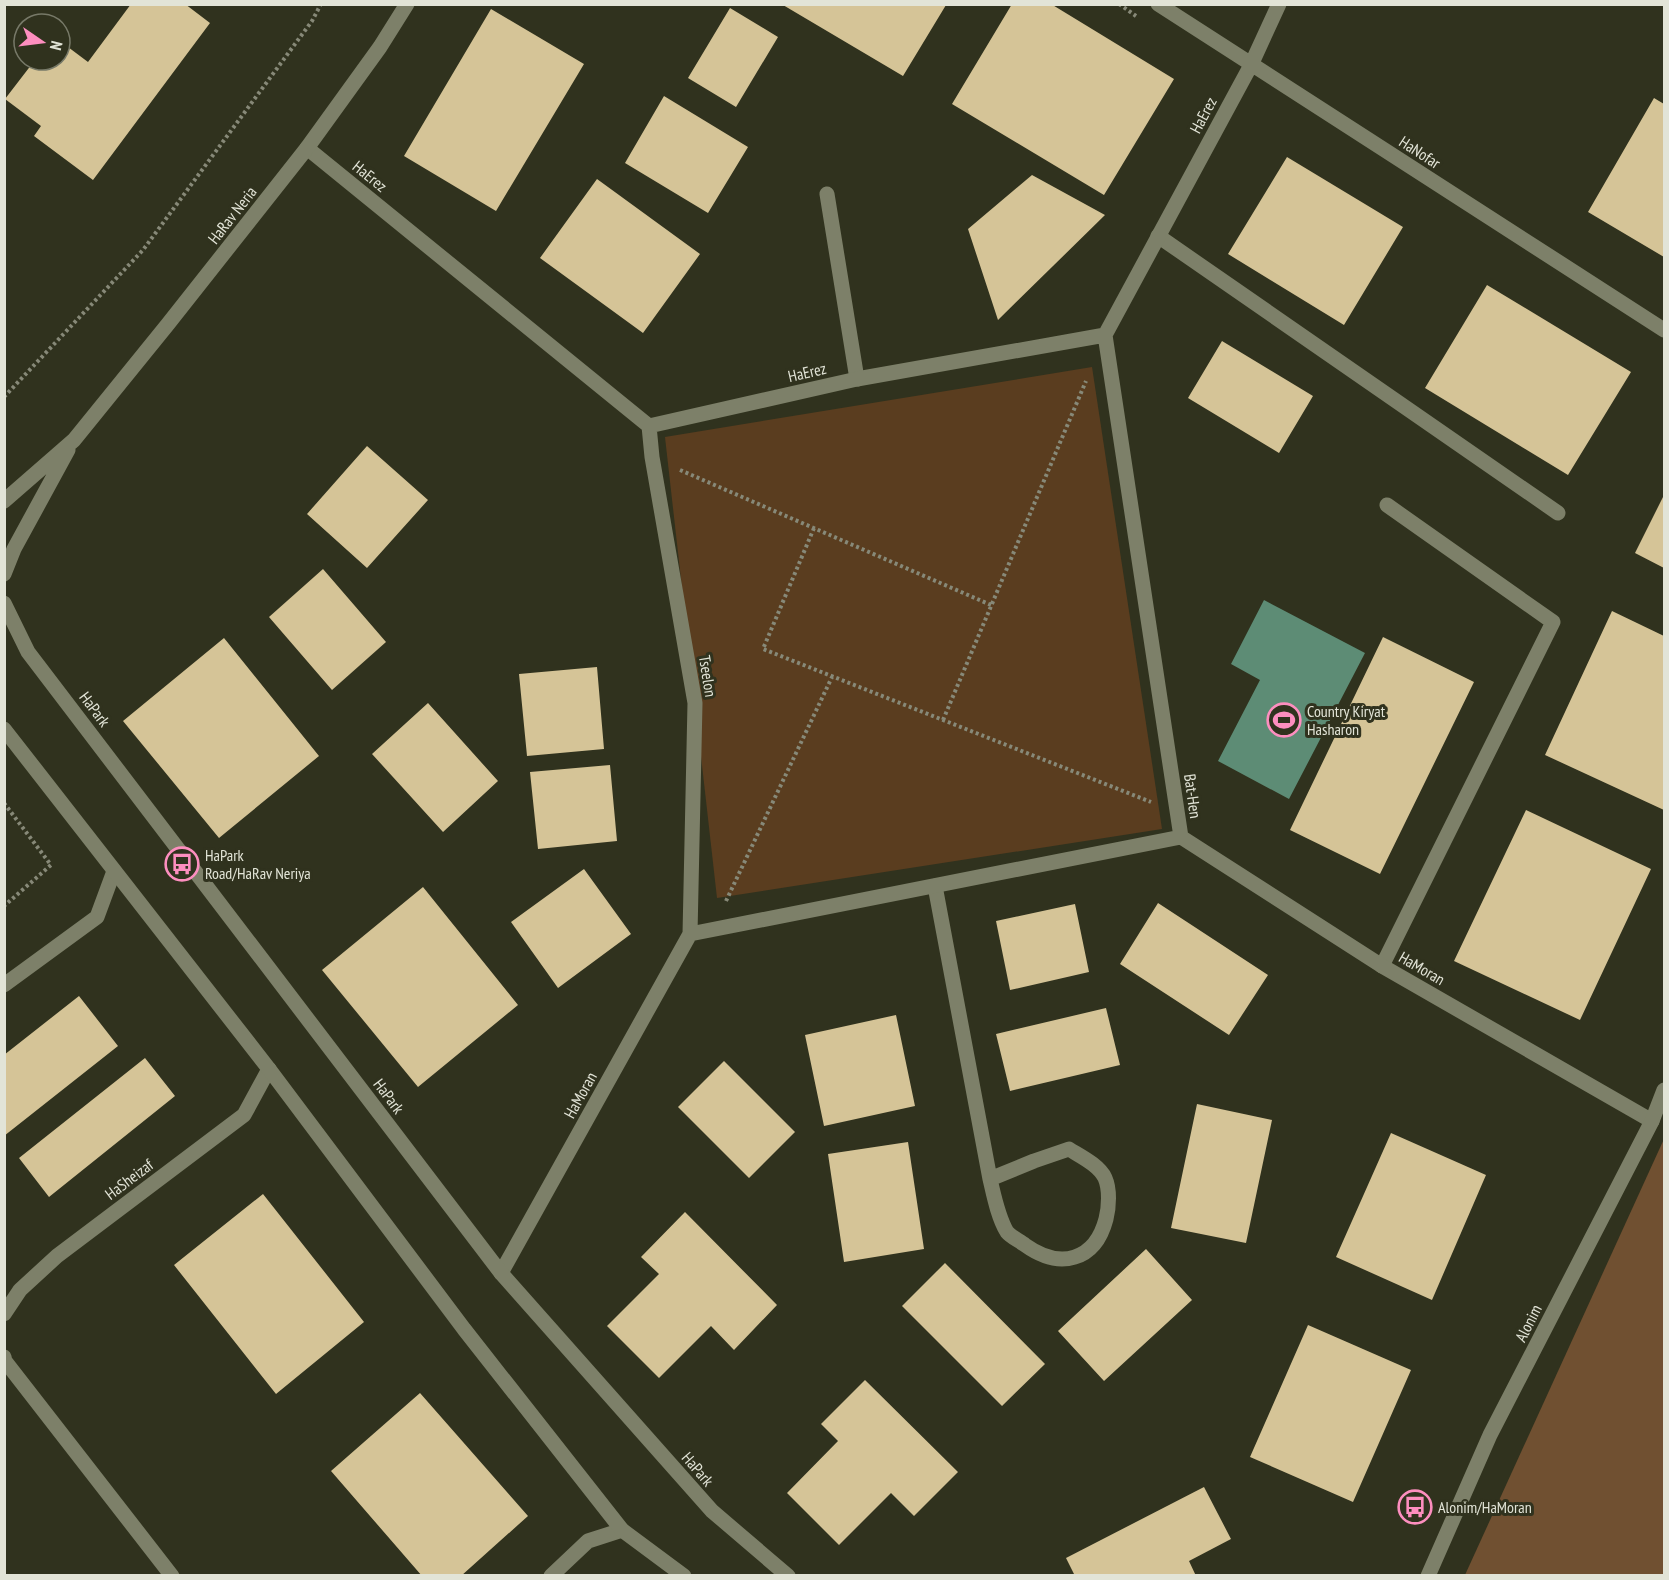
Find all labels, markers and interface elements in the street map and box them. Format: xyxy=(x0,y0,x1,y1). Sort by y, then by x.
north arrow xyxy=(12,12,72,72)
text: N xyxy=(46,39,67,52)
street label: HaErez xyxy=(1185,93,1221,137)
street label: HaNofar xyxy=(1396,131,1445,173)
street label: HaErez xyxy=(349,156,391,196)
street label: HaRav Neria xyxy=(203,182,261,248)
street label: HaErez xyxy=(786,358,828,386)
street label: Tseelon xyxy=(695,654,721,698)
street label: HaPark xyxy=(75,688,115,731)
place label: Country Kiryat Hasharon xyxy=(1307,701,1386,739)
sports icon: Country Kiryat Hasharon xyxy=(1266,702,1302,738)
street label: Bat-Hen xyxy=(1180,772,1206,820)
place label: HaPark Road/HaRav Neriya xyxy=(205,845,311,883)
bus stop icon: HaPark Road/HaRav Neriya xyxy=(164,846,200,882)
street label: HaMoran xyxy=(1395,947,1449,989)
street label: HaMoran xyxy=(559,1068,601,1122)
street label: HaPark xyxy=(369,1075,409,1118)
street label: HaSheizaf xyxy=(101,1154,158,1204)
street label: Alonim xyxy=(1510,1301,1546,1345)
street label: HaPark xyxy=(678,1448,719,1491)
bus stop icon: Alonim/HaMoran xyxy=(1397,1489,1433,1525)
place label: Alonim/HaMoran xyxy=(1438,1497,1532,1517)

